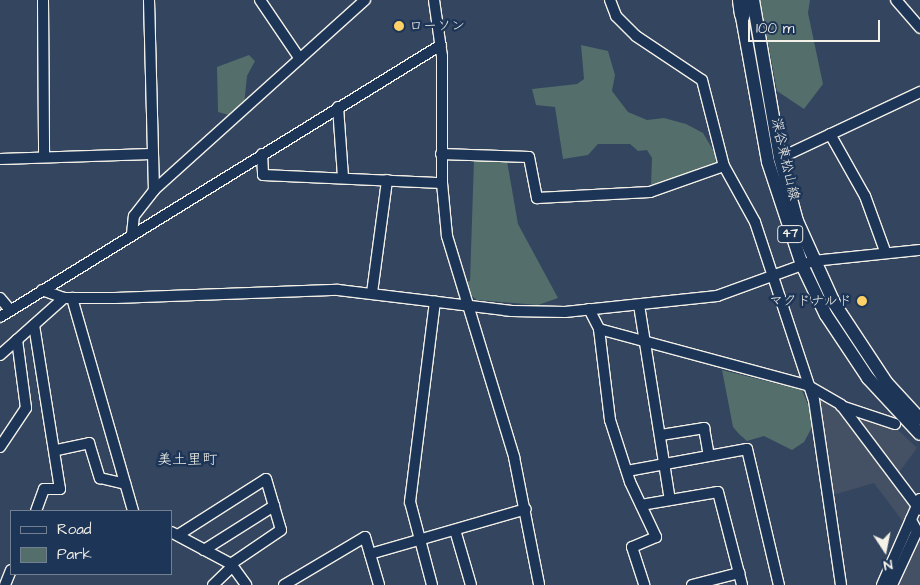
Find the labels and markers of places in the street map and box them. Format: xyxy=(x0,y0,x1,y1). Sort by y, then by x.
place label: ローソン xyxy=(409,18,465,34)
marker: ローソン xyxy=(393,20,405,32)
place label: マクドナルド xyxy=(768,293,852,309)
marker: マクドナルド xyxy=(856,295,868,307)

